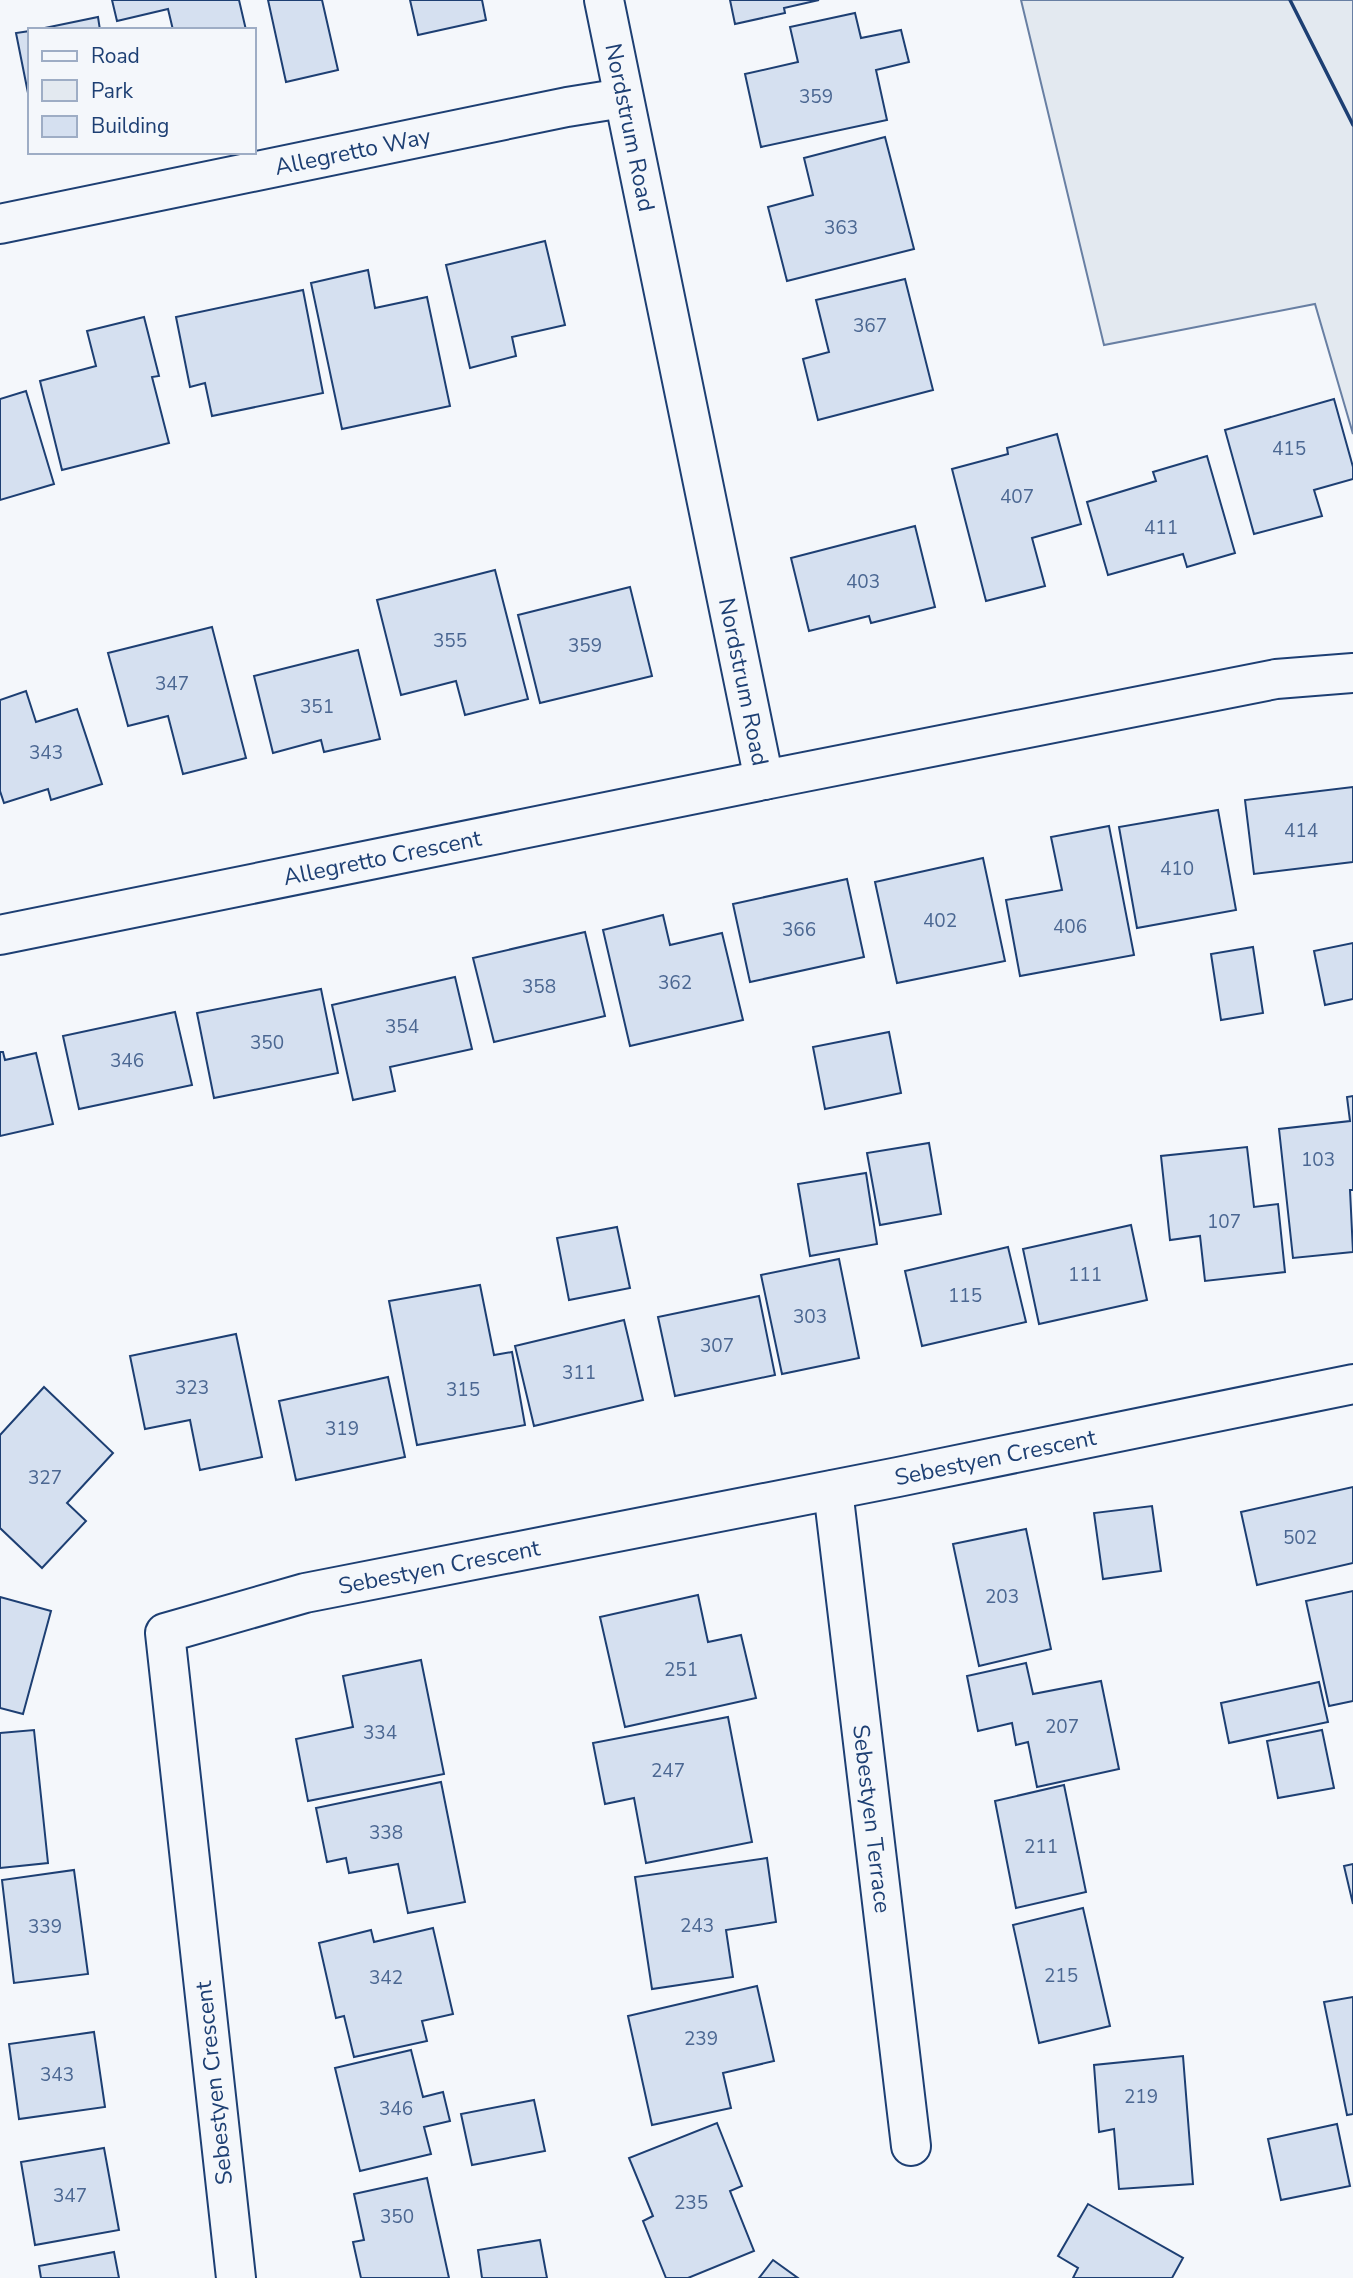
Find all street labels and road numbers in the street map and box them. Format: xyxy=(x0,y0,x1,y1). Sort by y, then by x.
street label: Nordstrum Road xyxy=(598,41,662,214)
street label: Allegretto Way xyxy=(272,120,434,182)
street label: Nordstrum Road xyxy=(712,595,776,769)
street label: Allegretto Crescent xyxy=(280,822,485,893)
street label: Sebestyen Crescent xyxy=(892,1421,1100,1493)
street label: Sebestyen Crescent xyxy=(335,1532,543,1602)
street label: Sebestyen Terrace xyxy=(845,1723,899,1915)
street label: Sebestyen Crescent xyxy=(188,1979,240,2186)

